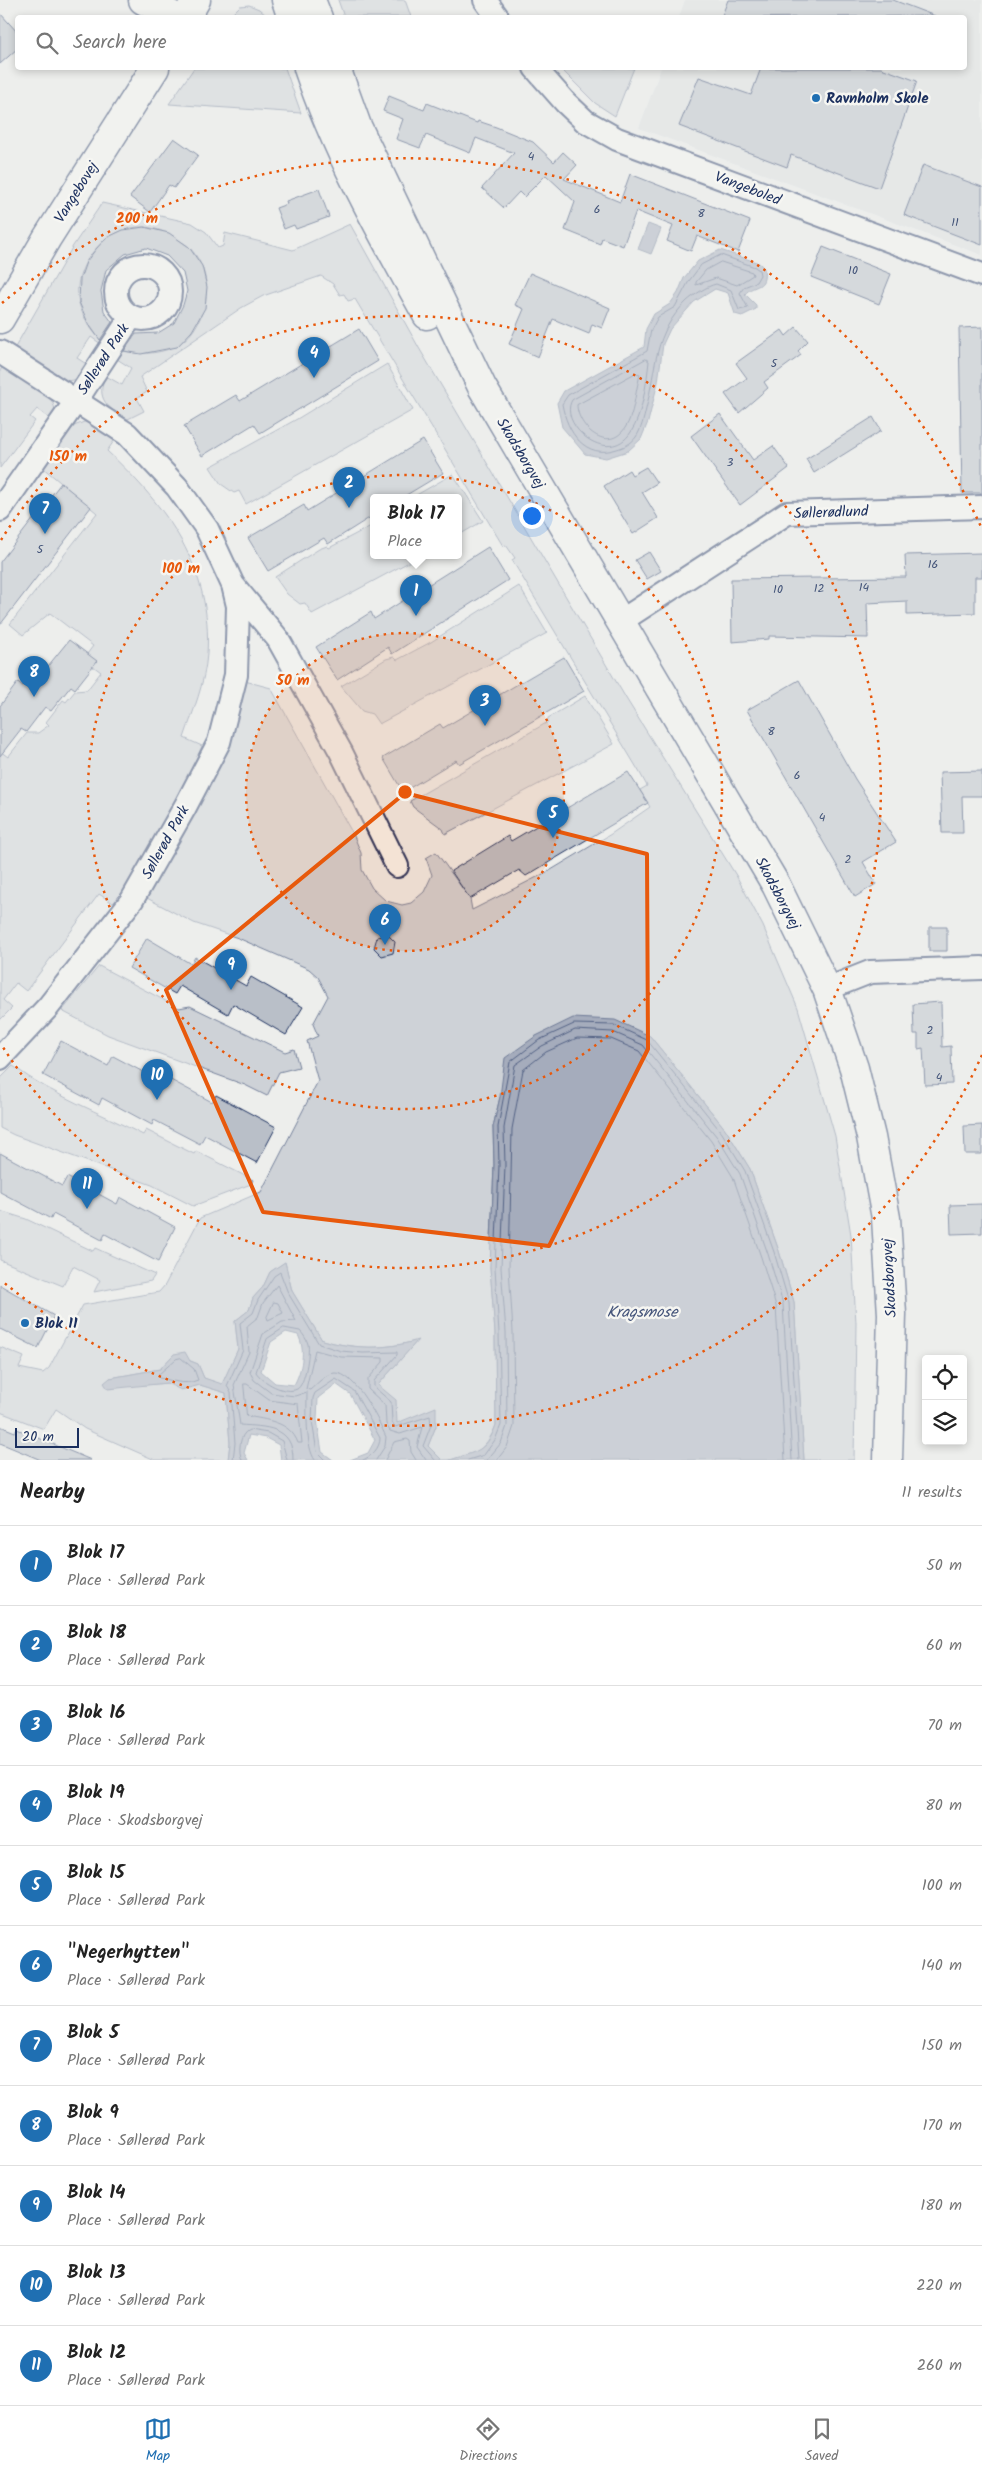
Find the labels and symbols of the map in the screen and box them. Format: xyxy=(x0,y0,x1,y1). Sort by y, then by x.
place label: Ravnholm Skole xyxy=(826,87,929,111)
marker: Ravnholm Skole xyxy=(810,92,822,104)
house number: 4 xyxy=(528,147,535,166)
street label: Vangebovej xyxy=(49,156,106,228)
street label: Vangeboled xyxy=(711,165,785,213)
house number: 6 xyxy=(594,200,600,219)
house number: 8 xyxy=(697,204,705,223)
text: 200 m xyxy=(116,207,158,231)
house number: 11 xyxy=(951,213,959,232)
house number: 10 xyxy=(848,261,858,280)
street label: Søllerød Park xyxy=(72,318,137,400)
pin: 4 xyxy=(298,337,330,378)
house number: 5 xyxy=(771,354,779,373)
street label: Skodsborgvej xyxy=(489,413,551,495)
text: 150 m xyxy=(49,445,87,469)
house number: 3 xyxy=(727,453,734,472)
pin: 2 xyxy=(333,467,365,508)
pin: 7 xyxy=(29,493,61,534)
street label: Søllerødlund xyxy=(793,500,869,526)
your location xyxy=(519,503,545,529)
house number: 5 xyxy=(37,540,45,559)
house number: 16 xyxy=(928,555,938,574)
text: 100 m xyxy=(162,557,200,581)
pin: 1 xyxy=(400,575,432,616)
house number: 14 xyxy=(859,578,870,597)
house number: 12 xyxy=(814,579,824,598)
house number: 10 xyxy=(773,580,783,599)
pin: 8 xyxy=(18,656,50,697)
text: 50 m xyxy=(275,669,310,693)
pin: 3 xyxy=(469,685,501,726)
house number: 8 xyxy=(767,722,775,741)
house number: 6 xyxy=(794,766,800,785)
centre of rings xyxy=(396,783,414,801)
pin: 5 xyxy=(537,797,569,838)
street label: Søllerød Park xyxy=(136,800,197,884)
house number: 4 xyxy=(819,808,826,827)
house number: 2 xyxy=(845,850,852,869)
street label: Skodsborgvej xyxy=(748,853,807,935)
pin: 6 xyxy=(369,904,401,945)
pin: 9 xyxy=(215,949,247,990)
house number: 2 xyxy=(927,1021,934,1040)
pin: 10 xyxy=(141,1059,173,1100)
house number: 4 xyxy=(936,1068,943,1087)
pin: 11 xyxy=(71,1168,103,1209)
street label: Skodsborgvej xyxy=(876,1237,904,1318)
water label: Kragsmose xyxy=(607,1300,679,1325)
place label: Blok 11 xyxy=(35,1312,78,1336)
marker: Blok 11 xyxy=(19,1317,31,1329)
scale bar xyxy=(15,1425,79,1448)

